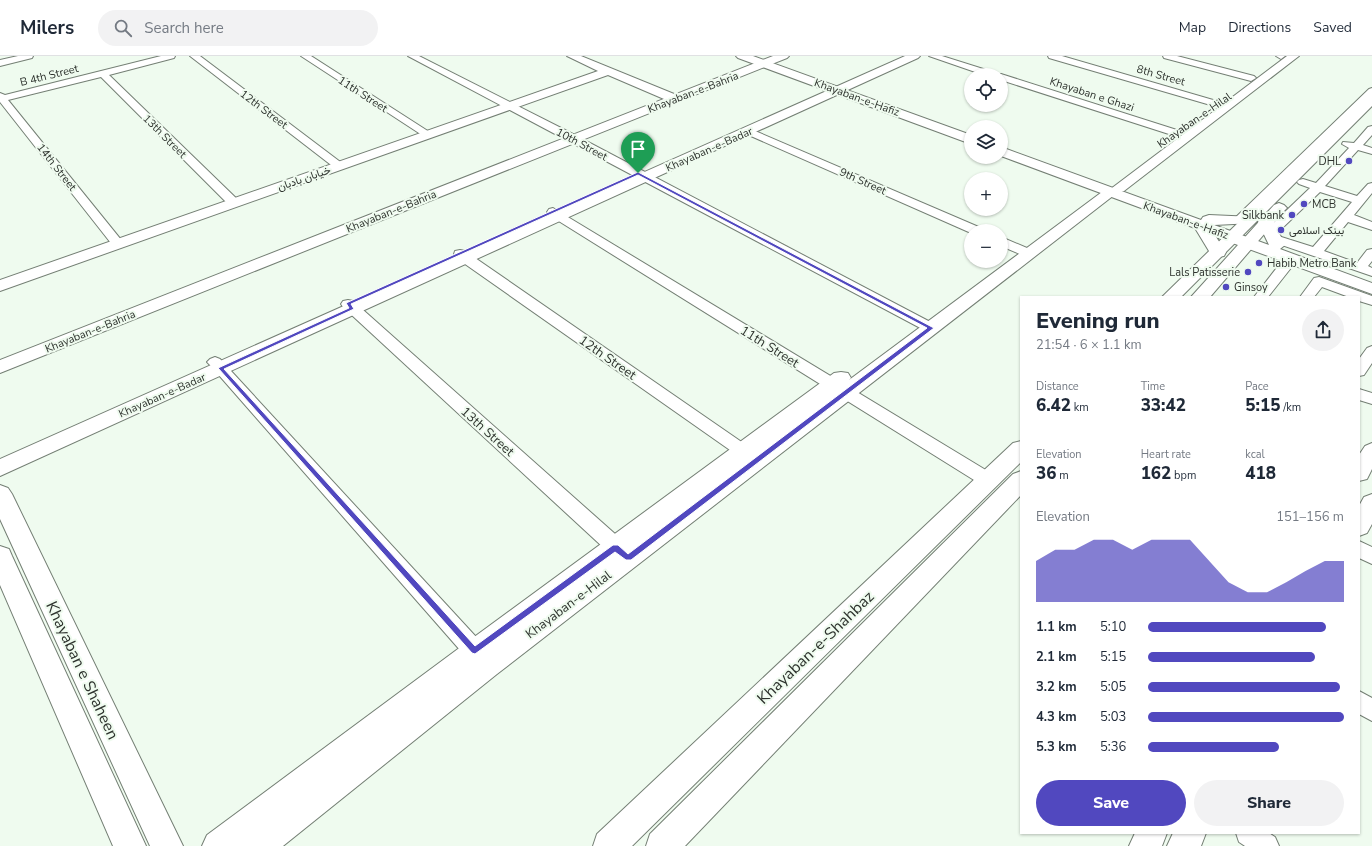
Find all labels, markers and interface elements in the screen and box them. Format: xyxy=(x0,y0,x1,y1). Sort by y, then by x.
search box xyxy=(98,10,378,46)
text: Milers xyxy=(20,15,74,41)
icon: search xyxy=(112,17,134,39)
text: Search here xyxy=(144,18,224,38)
text: Map xyxy=(1179,18,1206,37)
text: Directions xyxy=(1228,18,1291,37)
text: Saved xyxy=(1313,18,1352,37)
street label: B 4th Street xyxy=(18,61,80,90)
street label: 8th Street xyxy=(1135,61,1187,90)
street label: Khayaban-e-Bahria xyxy=(646,68,741,117)
map controls xyxy=(964,68,1008,268)
button: locate xyxy=(964,68,1008,112)
street label: 11th Street xyxy=(335,73,390,116)
street label: Khayaban e Ghazi xyxy=(1048,74,1136,115)
street label: Khayaban-e-Hafiz xyxy=(812,75,902,120)
street label: 12th Street xyxy=(237,87,291,132)
street label: Khayaban-e-Hilal xyxy=(1154,89,1235,152)
street label: 13th Street xyxy=(139,111,190,162)
button: layers xyxy=(964,120,1008,164)
street label: Khayaban-e-Badar xyxy=(663,124,755,175)
street label: 10th Street xyxy=(553,125,610,164)
pin xyxy=(621,132,655,173)
icon: arrive xyxy=(627,138,649,160)
street label: 14th Street xyxy=(33,141,80,194)
place label: DHL xyxy=(1318,154,1341,169)
marker: DHL xyxy=(1344,156,1354,166)
street label: خیابان بادبان xyxy=(275,162,333,195)
street label: 9th Street xyxy=(837,165,889,198)
button: + xyxy=(964,172,1008,216)
street label: Khayaban-e-Bahria xyxy=(344,186,439,236)
place label: MCB xyxy=(1312,197,1336,212)
street label: Khayaban-e-Hafiz xyxy=(1141,198,1231,243)
marker: MCB xyxy=(1299,199,1309,209)
place label: Silkbank xyxy=(1242,208,1284,223)
marker: Silkbank xyxy=(1287,210,1297,220)
place label: بینک اسلامی xyxy=(1289,223,1344,238)
button: − xyxy=(964,224,1008,268)
marker: بینک اسلامی xyxy=(1276,225,1286,235)
place label: Habib Metro Bank xyxy=(1267,256,1357,271)
marker: Habib Metro Bank xyxy=(1254,258,1264,268)
place label: Lals Patisserie xyxy=(1169,265,1240,280)
marker: Lals Patisserie xyxy=(1243,267,1253,277)
place label: Ginsoy xyxy=(1234,280,1268,295)
marker: Ginsoy xyxy=(1221,282,1231,292)
street label: Khayaban-e-Bahria xyxy=(43,306,138,356)
text: Evening run xyxy=(1036,306,1160,336)
button: share xyxy=(1302,309,1344,351)
street label: 11th Street xyxy=(737,322,803,372)
street label: 12th Street xyxy=(575,331,640,384)
text: 21:54 · 6 × 1.1 km xyxy=(1036,336,1142,354)
street label: Khayaban-e-Badar xyxy=(116,370,208,421)
text: Distance xyxy=(1036,379,1079,394)
text: Time xyxy=(1141,379,1165,394)
text: Pace xyxy=(1245,379,1269,394)
text: 6.42 xyxy=(1036,394,1071,417)
text: 33:42 xyxy=(1141,394,1186,417)
text: 5:15 xyxy=(1245,394,1280,417)
text: km xyxy=(1071,400,1089,415)
text: /km xyxy=(1280,400,1301,415)
street label: 13th Street xyxy=(457,403,518,461)
text: Elevation xyxy=(1036,447,1082,462)
text: Heart rate xyxy=(1141,447,1191,462)
text: kcal xyxy=(1245,447,1265,462)
text: 36 xyxy=(1036,462,1056,485)
text: 162 xyxy=(1141,462,1171,485)
text: 418 xyxy=(1245,462,1276,485)
text: m xyxy=(1056,468,1069,483)
text: bpm xyxy=(1171,468,1196,483)
text: Elevation xyxy=(1036,508,1090,526)
text: 151–156 m xyxy=(1276,508,1344,526)
street label: Khayaban-e-Hilal xyxy=(522,566,615,643)
street label: Khayaban-e-Shahbaz xyxy=(752,586,879,709)
street label: Khayaban e Shaheen xyxy=(40,598,124,743)
text: 1.1 km xyxy=(1036,618,1077,636)
text: 5:10 xyxy=(1100,618,1126,636)
text: 2.1 km xyxy=(1036,648,1077,666)
text: 5:15 xyxy=(1100,648,1126,666)
text: 3.2 km xyxy=(1036,678,1077,696)
text: 5:05 xyxy=(1100,678,1126,696)
text: 4.3 km xyxy=(1036,708,1077,726)
text: 5:03 xyxy=(1100,708,1126,726)
text: 5.3 km xyxy=(1036,738,1077,756)
text: 5:36 xyxy=(1100,738,1126,756)
button: Save xyxy=(1036,780,1186,826)
button: Share xyxy=(1194,780,1344,826)

